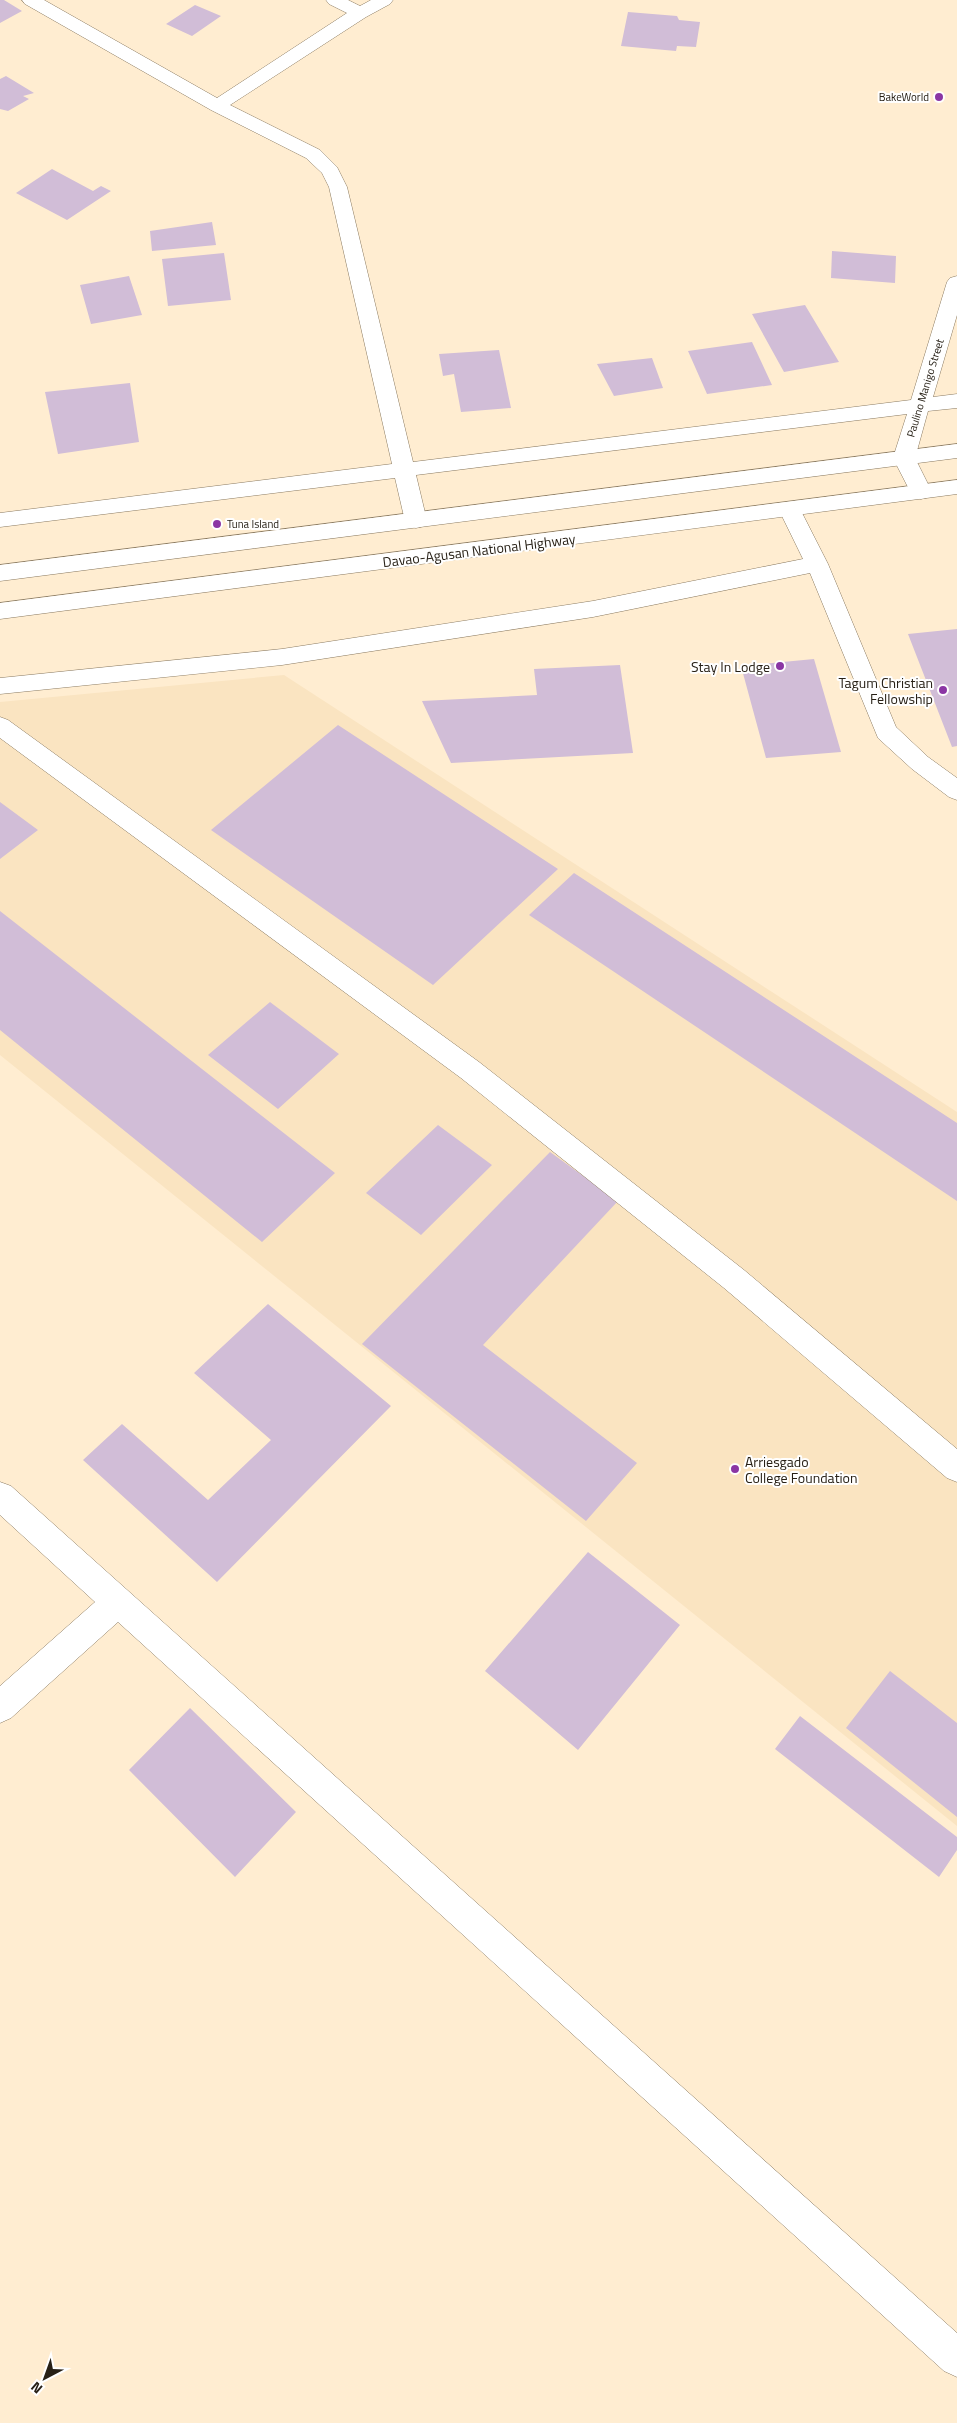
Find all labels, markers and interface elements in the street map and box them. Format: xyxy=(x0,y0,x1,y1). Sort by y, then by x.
place label: BakeWorld xyxy=(879,89,929,105)
marker: BakeWorld xyxy=(933,91,945,103)
street label: Paulino Manigo Street xyxy=(902,337,948,439)
place label: Tuna Island xyxy=(227,516,279,532)
marker: Tuna Island xyxy=(211,518,223,530)
street label: Davao-Agusan National Highway xyxy=(381,528,577,572)
place label: Stay In Lodge xyxy=(691,656,770,677)
marker: Stay In Lodge xyxy=(774,660,786,672)
place label: Tagum Christian Fellowship xyxy=(838,672,933,709)
marker: Tagum Christian Fellowship xyxy=(937,684,949,696)
place label: Arriesgado College Foundation xyxy=(745,1451,858,1488)
marker: Arriesgado College Foundation xyxy=(729,1463,741,1475)
north arrow xyxy=(20,2353,70,2403)
text: N xyxy=(26,2377,47,2399)

